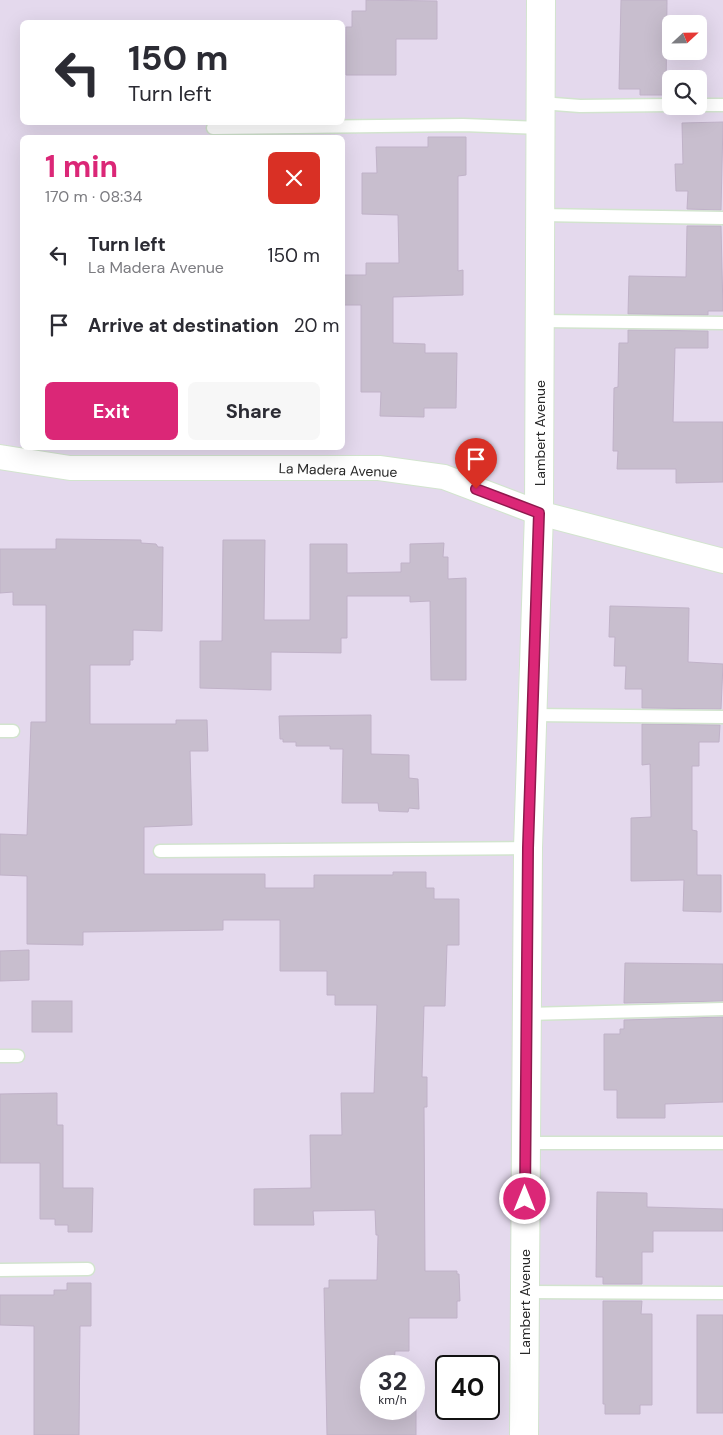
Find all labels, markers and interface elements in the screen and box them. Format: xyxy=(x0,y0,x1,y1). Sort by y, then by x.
north arrow xyxy=(662,15,708,60)
map controls xyxy=(662,15,707,115)
text: 150 m xyxy=(128,35,228,81)
icon: left xyxy=(45,40,110,105)
button: search xyxy=(662,70,707,115)
text: Turn left xyxy=(128,79,212,108)
text: 1 min xyxy=(45,147,118,186)
button: close xyxy=(268,152,320,204)
text: 170 m · 08:34 xyxy=(45,186,143,207)
text: Turn left xyxy=(88,232,166,257)
icon: left xyxy=(45,241,73,269)
text: 150 m xyxy=(268,243,320,268)
text: La Madera Avenue xyxy=(88,257,224,278)
icon: arrive xyxy=(45,311,73,339)
text: Arrive at destination xyxy=(88,313,279,338)
text: 20 m xyxy=(294,313,340,338)
street label: Lambert Avenue xyxy=(531,380,549,486)
button: Exit xyxy=(45,382,178,440)
button: Share xyxy=(188,382,320,440)
pin xyxy=(455,438,497,489)
icon: arrive xyxy=(462,445,490,473)
street label: La Madera Avenue xyxy=(278,459,398,481)
position arrow xyxy=(498,1172,550,1224)
street label: Lambert Avenue xyxy=(516,1249,534,1355)
speed limit sign: 40 xyxy=(435,1355,500,1420)
text: 32 xyxy=(378,1365,407,1398)
text: km/h xyxy=(378,1392,407,1408)

